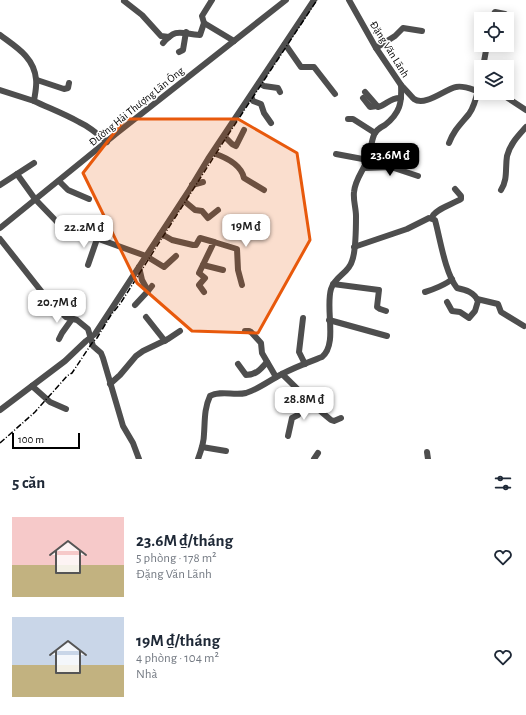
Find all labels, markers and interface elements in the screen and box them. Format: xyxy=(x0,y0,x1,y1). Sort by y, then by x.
map controls xyxy=(474,12,514,100)
button: locate xyxy=(474,12,514,52)
street label: Đặng Văn Lãnh xyxy=(368,19,411,79)
button: layers xyxy=(474,60,514,100)
street label: Đường Hải Thượng Lãn Ông xyxy=(86,64,186,148)
pin: 23.6M ₫ xyxy=(353,143,427,177)
text: 23.6M ₫ xyxy=(370,149,410,162)
pin: 19M ₫ xyxy=(218,214,274,248)
pin: 22.2M ₫ xyxy=(47,215,121,249)
text: 19M ₫ xyxy=(231,220,261,233)
text: 22.2M ₫ xyxy=(64,221,104,234)
pin: 20.7M ₫ xyxy=(20,290,94,324)
text: 20.7M ₫ xyxy=(37,296,77,309)
pin: 28.8M ₫ xyxy=(267,387,341,421)
text: 28.8M ₫ xyxy=(284,393,324,406)
scale bar xyxy=(12,431,80,450)
text: 100 m xyxy=(18,434,44,445)
icon: filters xyxy=(492,472,514,494)
text: 5 căn xyxy=(12,474,45,491)
text: 23.6M ₫/tháng xyxy=(136,532,233,549)
icon: home xyxy=(44,533,92,581)
icon: heart xyxy=(492,546,514,568)
text: 5 phòng · 178 m² xyxy=(136,552,217,565)
text: Đặng Văn Lãnh xyxy=(136,568,212,581)
text: 19M ₫/tháng xyxy=(136,632,220,649)
icon: home xyxy=(44,633,92,681)
icon: heart xyxy=(492,646,514,668)
text: 4 phòng · 104 m² xyxy=(136,652,219,665)
text: Nhà xyxy=(136,668,158,681)

